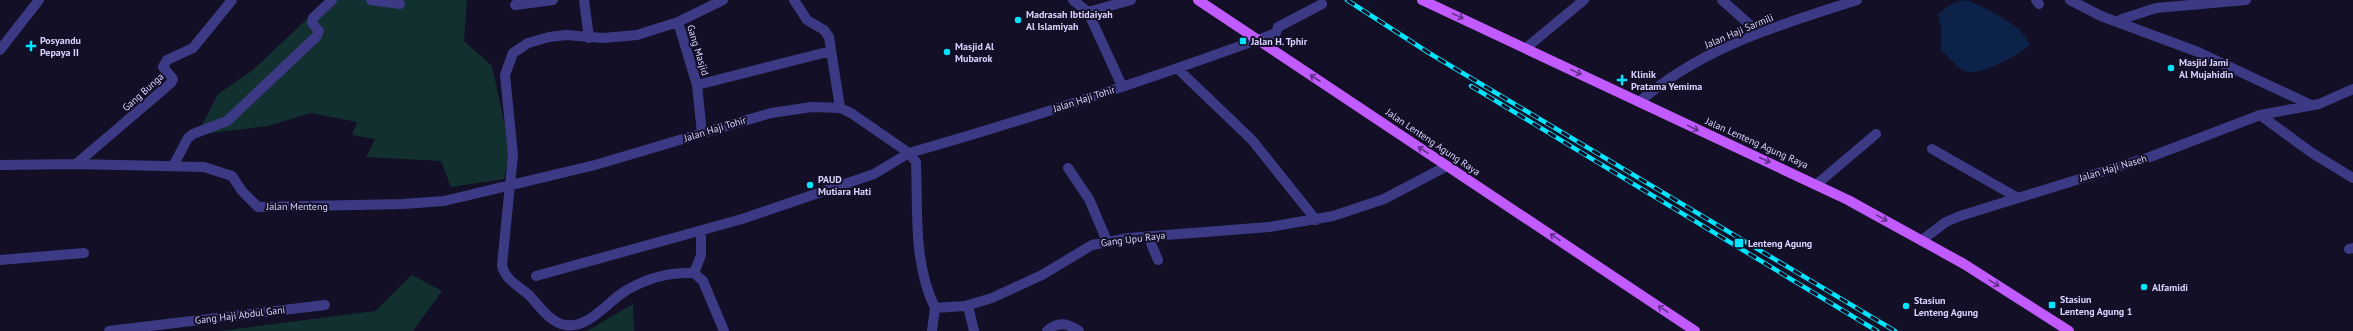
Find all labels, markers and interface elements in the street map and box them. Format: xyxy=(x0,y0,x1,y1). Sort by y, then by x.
place label: Madrasah Ibtidaiyah Al Islamiyah xyxy=(1026,8,1113,33)
street label: Jalan Haji Sarmili xyxy=(1702,11,1775,52)
one-way arrow xyxy=(1451,13,1463,20)
marker: Madrasah Ibtidaiyah Al Islamiyah xyxy=(1013,15,1023,25)
street label: Gang Masjid xyxy=(684,23,712,77)
place label: Posyandu Pepaya II xyxy=(40,34,81,59)
place label: Jalan H. Tphir xyxy=(1250,35,1308,48)
marker: Jalan H. Tphir xyxy=(1238,36,1248,46)
marker: Posyandu Pepaya II xyxy=(25,40,37,52)
place label: Masjid Al Mubarok xyxy=(955,40,994,65)
marker: Masjid Al Mubarok xyxy=(942,47,952,57)
place label: Masjid Jami Al Mujahidin xyxy=(2179,56,2233,81)
marker: Masjid Jami Al Mujahidin xyxy=(2166,63,2176,73)
place label: Klinik Pratama Yemima xyxy=(1631,68,1702,93)
one-way arrow xyxy=(1569,69,1581,76)
street label: Gang Bunga xyxy=(119,70,167,114)
one-way arrow xyxy=(1309,74,1320,82)
marker: Klinik Pratama Yemima xyxy=(1616,74,1628,86)
street label: Jalan Haji Tohir xyxy=(1050,83,1117,115)
street label: Jalan Lenteng Agung Raya xyxy=(1383,105,1483,178)
street label: Jalan Haji Tohir xyxy=(681,113,748,145)
street label: Jalan Lenteng Agung Raya xyxy=(1703,114,1810,172)
one-way arrow xyxy=(1687,124,1699,132)
one-way arrow xyxy=(1418,146,1429,154)
street label: Jalan Haji Naseh xyxy=(2077,152,2148,185)
one-way arrow xyxy=(1759,157,1771,164)
place label: PAUD Mutiara Hati xyxy=(818,173,871,198)
marker: PAUD Mutiara Hati xyxy=(805,180,815,190)
street label: Jalan Menteng xyxy=(265,200,328,213)
one-way arrow xyxy=(1875,214,1887,222)
street label: Gang Upu Raya xyxy=(1100,229,1166,249)
one-way arrow xyxy=(1550,233,1561,241)
marker: Lenteng Agung xyxy=(1733,237,1745,249)
place label: Lenteng Agung xyxy=(1748,237,1812,250)
one-way arrow xyxy=(1988,279,2000,287)
place label: Alfamidi xyxy=(2152,281,2188,294)
marker: Alfamidi xyxy=(2139,282,2149,292)
place label: Stasiun Lenteng Agung 1 xyxy=(2060,293,2132,318)
place label: Stasiun Lenteng Agung xyxy=(1914,294,1978,319)
marker: Stasiun Lenteng Agung 1 xyxy=(2047,300,2057,310)
marker: Stasiun Lenteng Agung xyxy=(1901,301,1911,311)
street label: Gang Haji Abdul Gani xyxy=(194,303,286,327)
one-way arrow xyxy=(1657,305,1669,313)

